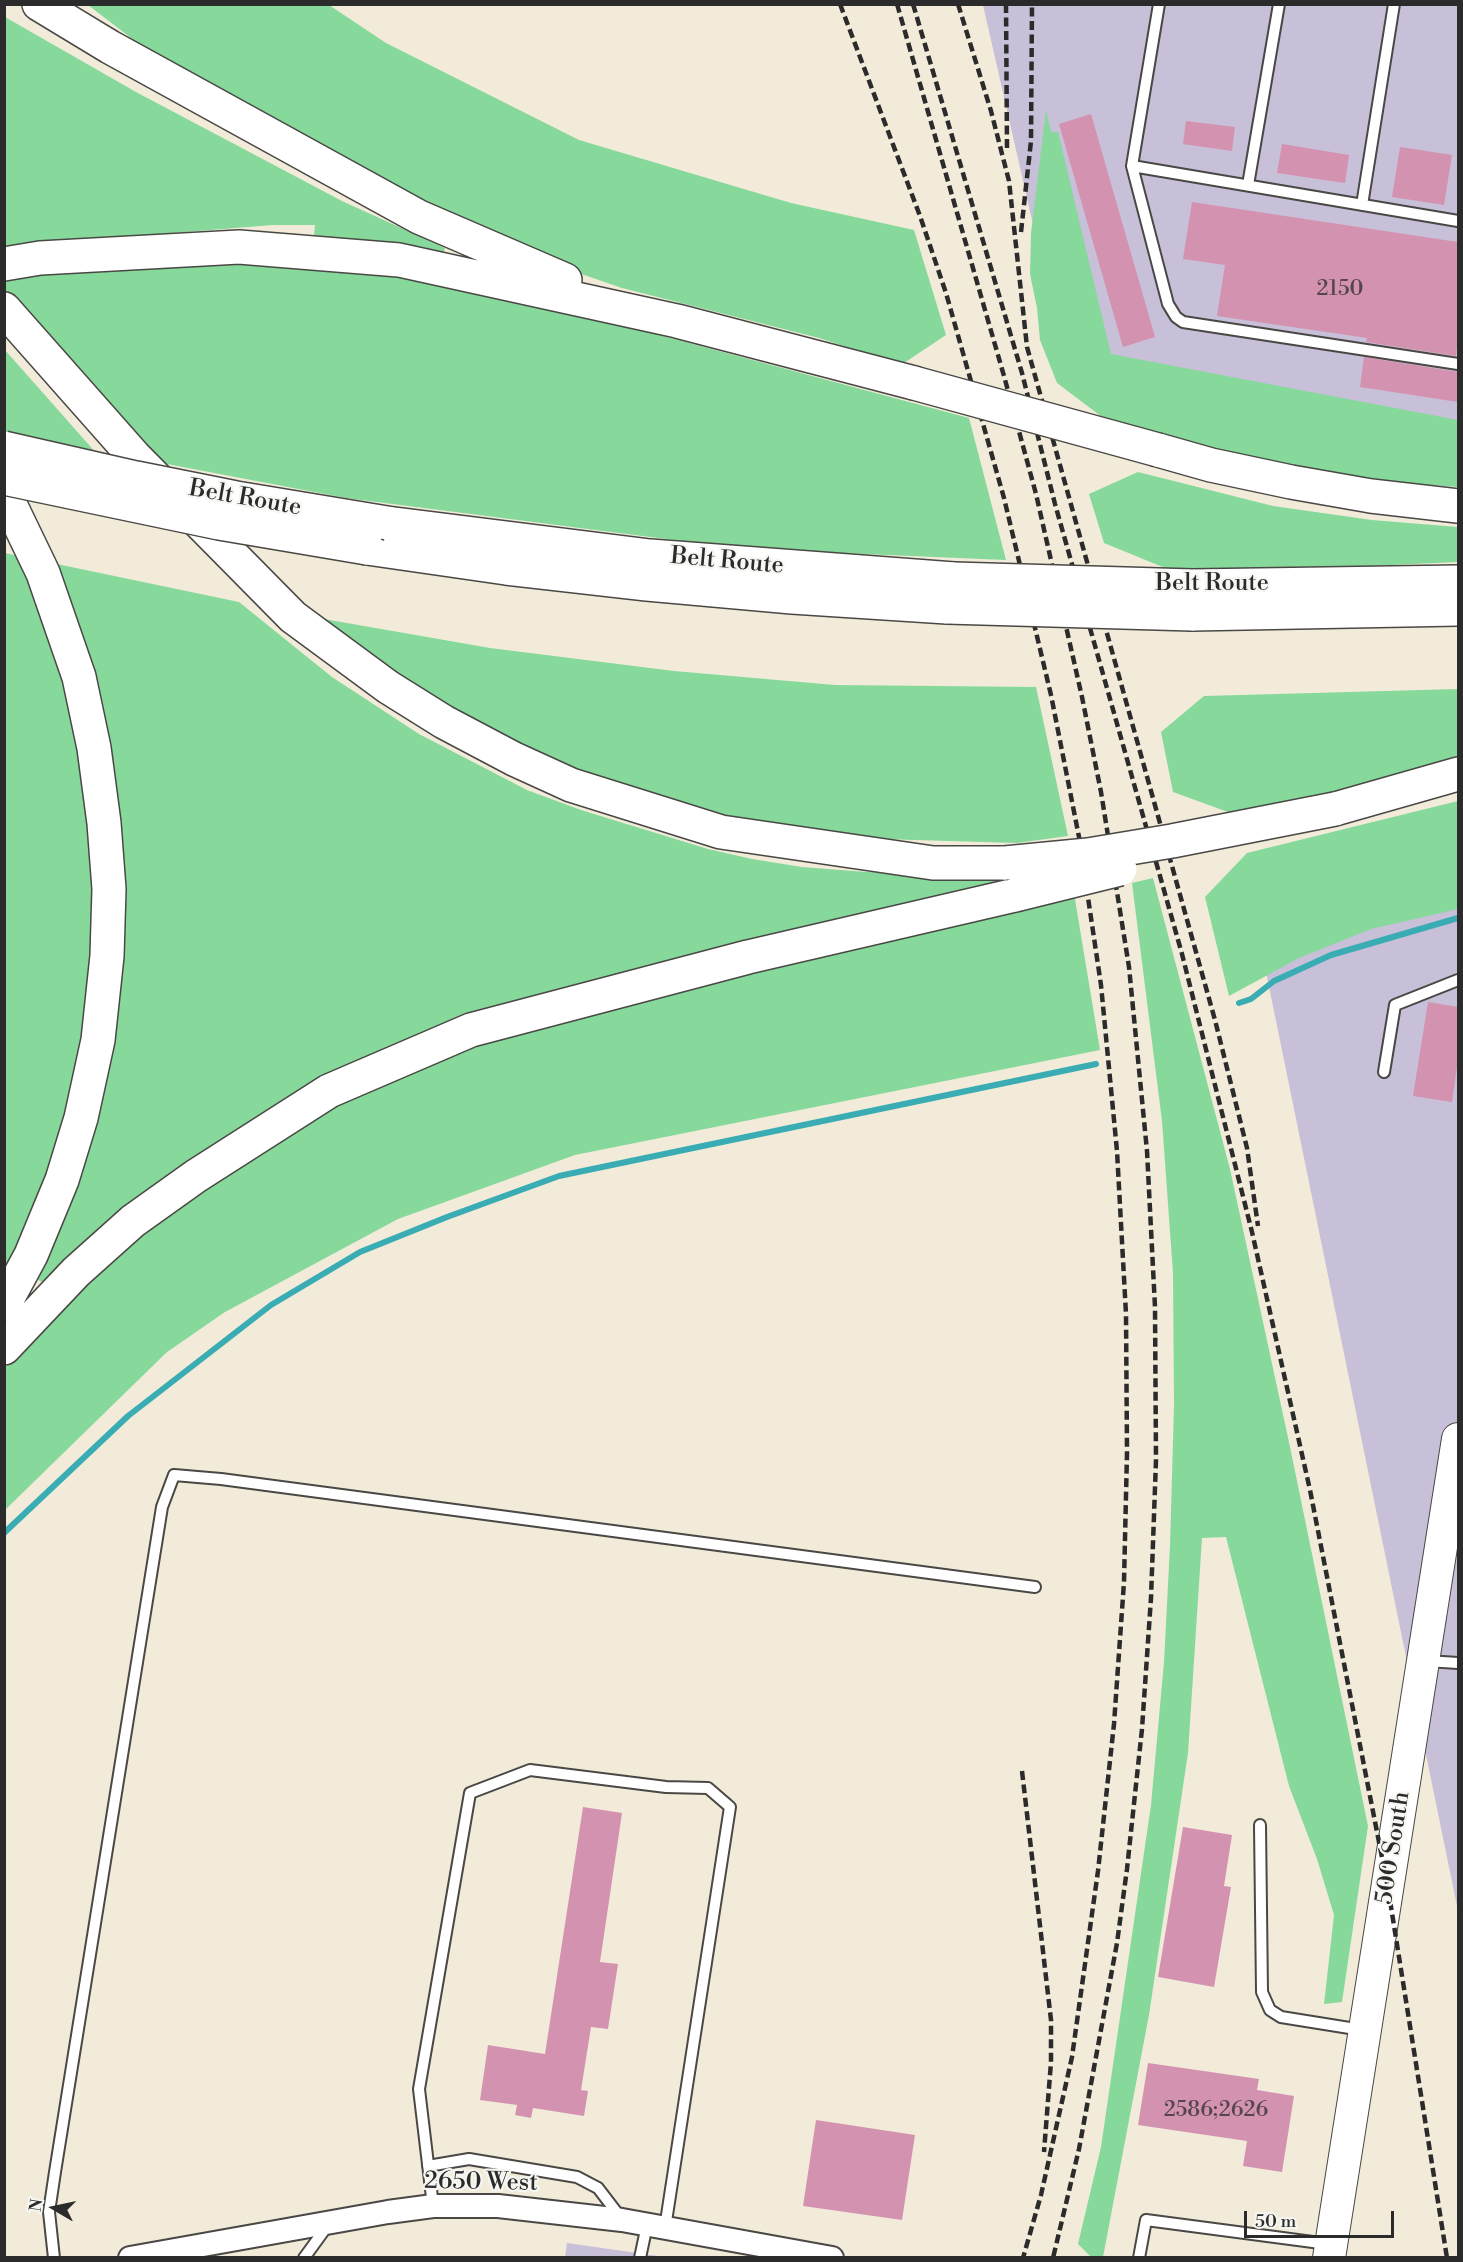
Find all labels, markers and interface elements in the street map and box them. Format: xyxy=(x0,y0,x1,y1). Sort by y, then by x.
house number: 2150 xyxy=(1317,277,1363,303)
street label: Belt Route xyxy=(187,475,303,523)
street label: Belt Route xyxy=(669,543,785,581)
street label: Belt Route xyxy=(1155,570,1269,598)
street label: 500 South xyxy=(1371,1789,1417,1907)
house number: 2586;2626 xyxy=(1164,2098,1268,2124)
street label: 2650 West xyxy=(424,2168,538,2198)
north arrow xyxy=(24,2178,84,2238)
text: N xyxy=(25,2197,47,2213)
scale bar xyxy=(1247,2199,1397,2237)
text: 50 m xyxy=(1255,2210,1296,2233)

